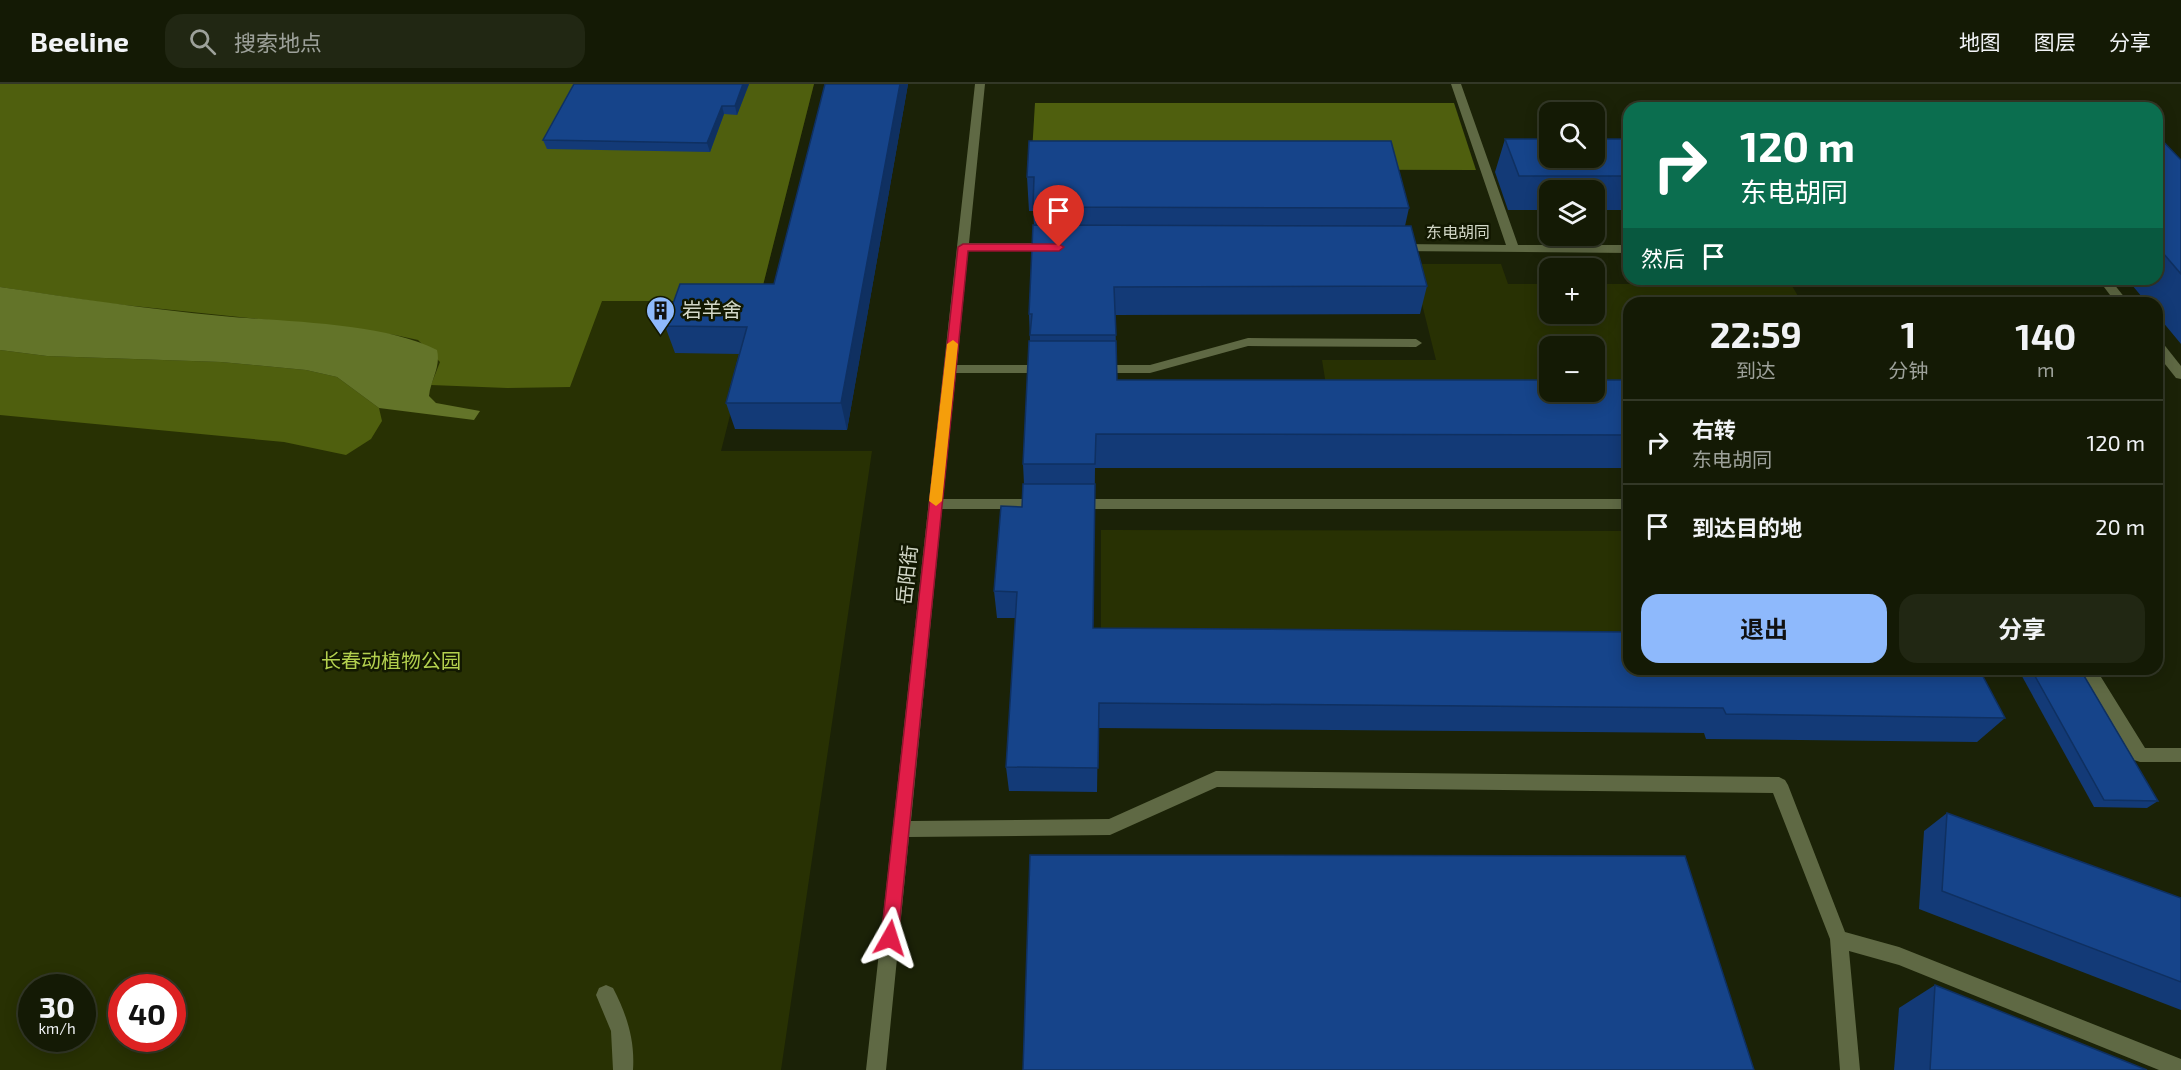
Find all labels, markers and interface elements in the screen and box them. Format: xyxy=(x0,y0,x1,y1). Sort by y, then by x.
search box xyxy=(165,14,585,68)
text: Beeline xyxy=(30,24,129,58)
icon: search xyxy=(186,25,219,58)
text: 搜索地点 xyxy=(234,29,322,55)
text: 地图 xyxy=(1959,29,2001,54)
text: 图层 xyxy=(2034,29,2076,54)
text: 分享 xyxy=(2109,29,2151,54)
map controls xyxy=(1539,102,1605,402)
button: search xyxy=(1539,102,1605,168)
text: 120 m xyxy=(1740,120,1855,170)
icon: right xyxy=(1641,126,1719,204)
text: 东电胡同 xyxy=(1740,175,1848,207)
button: layers xyxy=(1539,180,1605,246)
pin xyxy=(1033,185,1084,247)
icon: arrive xyxy=(1042,194,1075,227)
street label: 东电胡同 xyxy=(1426,222,1490,241)
icon: arrive xyxy=(1697,240,1730,273)
text: 然后 xyxy=(1641,245,1685,271)
button: + xyxy=(1539,258,1605,324)
building icon: 岩羊舍 xyxy=(645,294,677,336)
place label: 岩羊舍 xyxy=(682,297,742,321)
text: 22:59 xyxy=(1710,312,1802,355)
text: 1 xyxy=(1901,312,1916,355)
text: 140 xyxy=(2015,314,2076,357)
button: − xyxy=(1539,336,1605,402)
text: m xyxy=(2037,357,2054,381)
text: 到达 xyxy=(1736,358,1776,382)
text: 分钟 xyxy=(1888,358,1928,382)
text: 右转 xyxy=(1692,416,1736,442)
icon: right xyxy=(1641,426,1674,459)
text: 120 m xyxy=(2086,429,2145,455)
text: 东电胡同 xyxy=(1692,447,1772,471)
icon: arrive xyxy=(1641,510,1674,543)
text: 20 m xyxy=(2095,513,2145,539)
text: 到达目的地 xyxy=(1692,514,1802,540)
street label: 岳阳街 xyxy=(891,544,921,606)
button: 退出 xyxy=(1641,594,1887,663)
button: 分享 xyxy=(1899,594,2145,663)
park label: 长春动植物公园 xyxy=(321,648,461,672)
position arrow xyxy=(858,906,922,970)
speed limit sign: 40 xyxy=(108,974,186,1052)
text: 30 xyxy=(39,988,75,1024)
text: km/h xyxy=(38,1019,76,1037)

